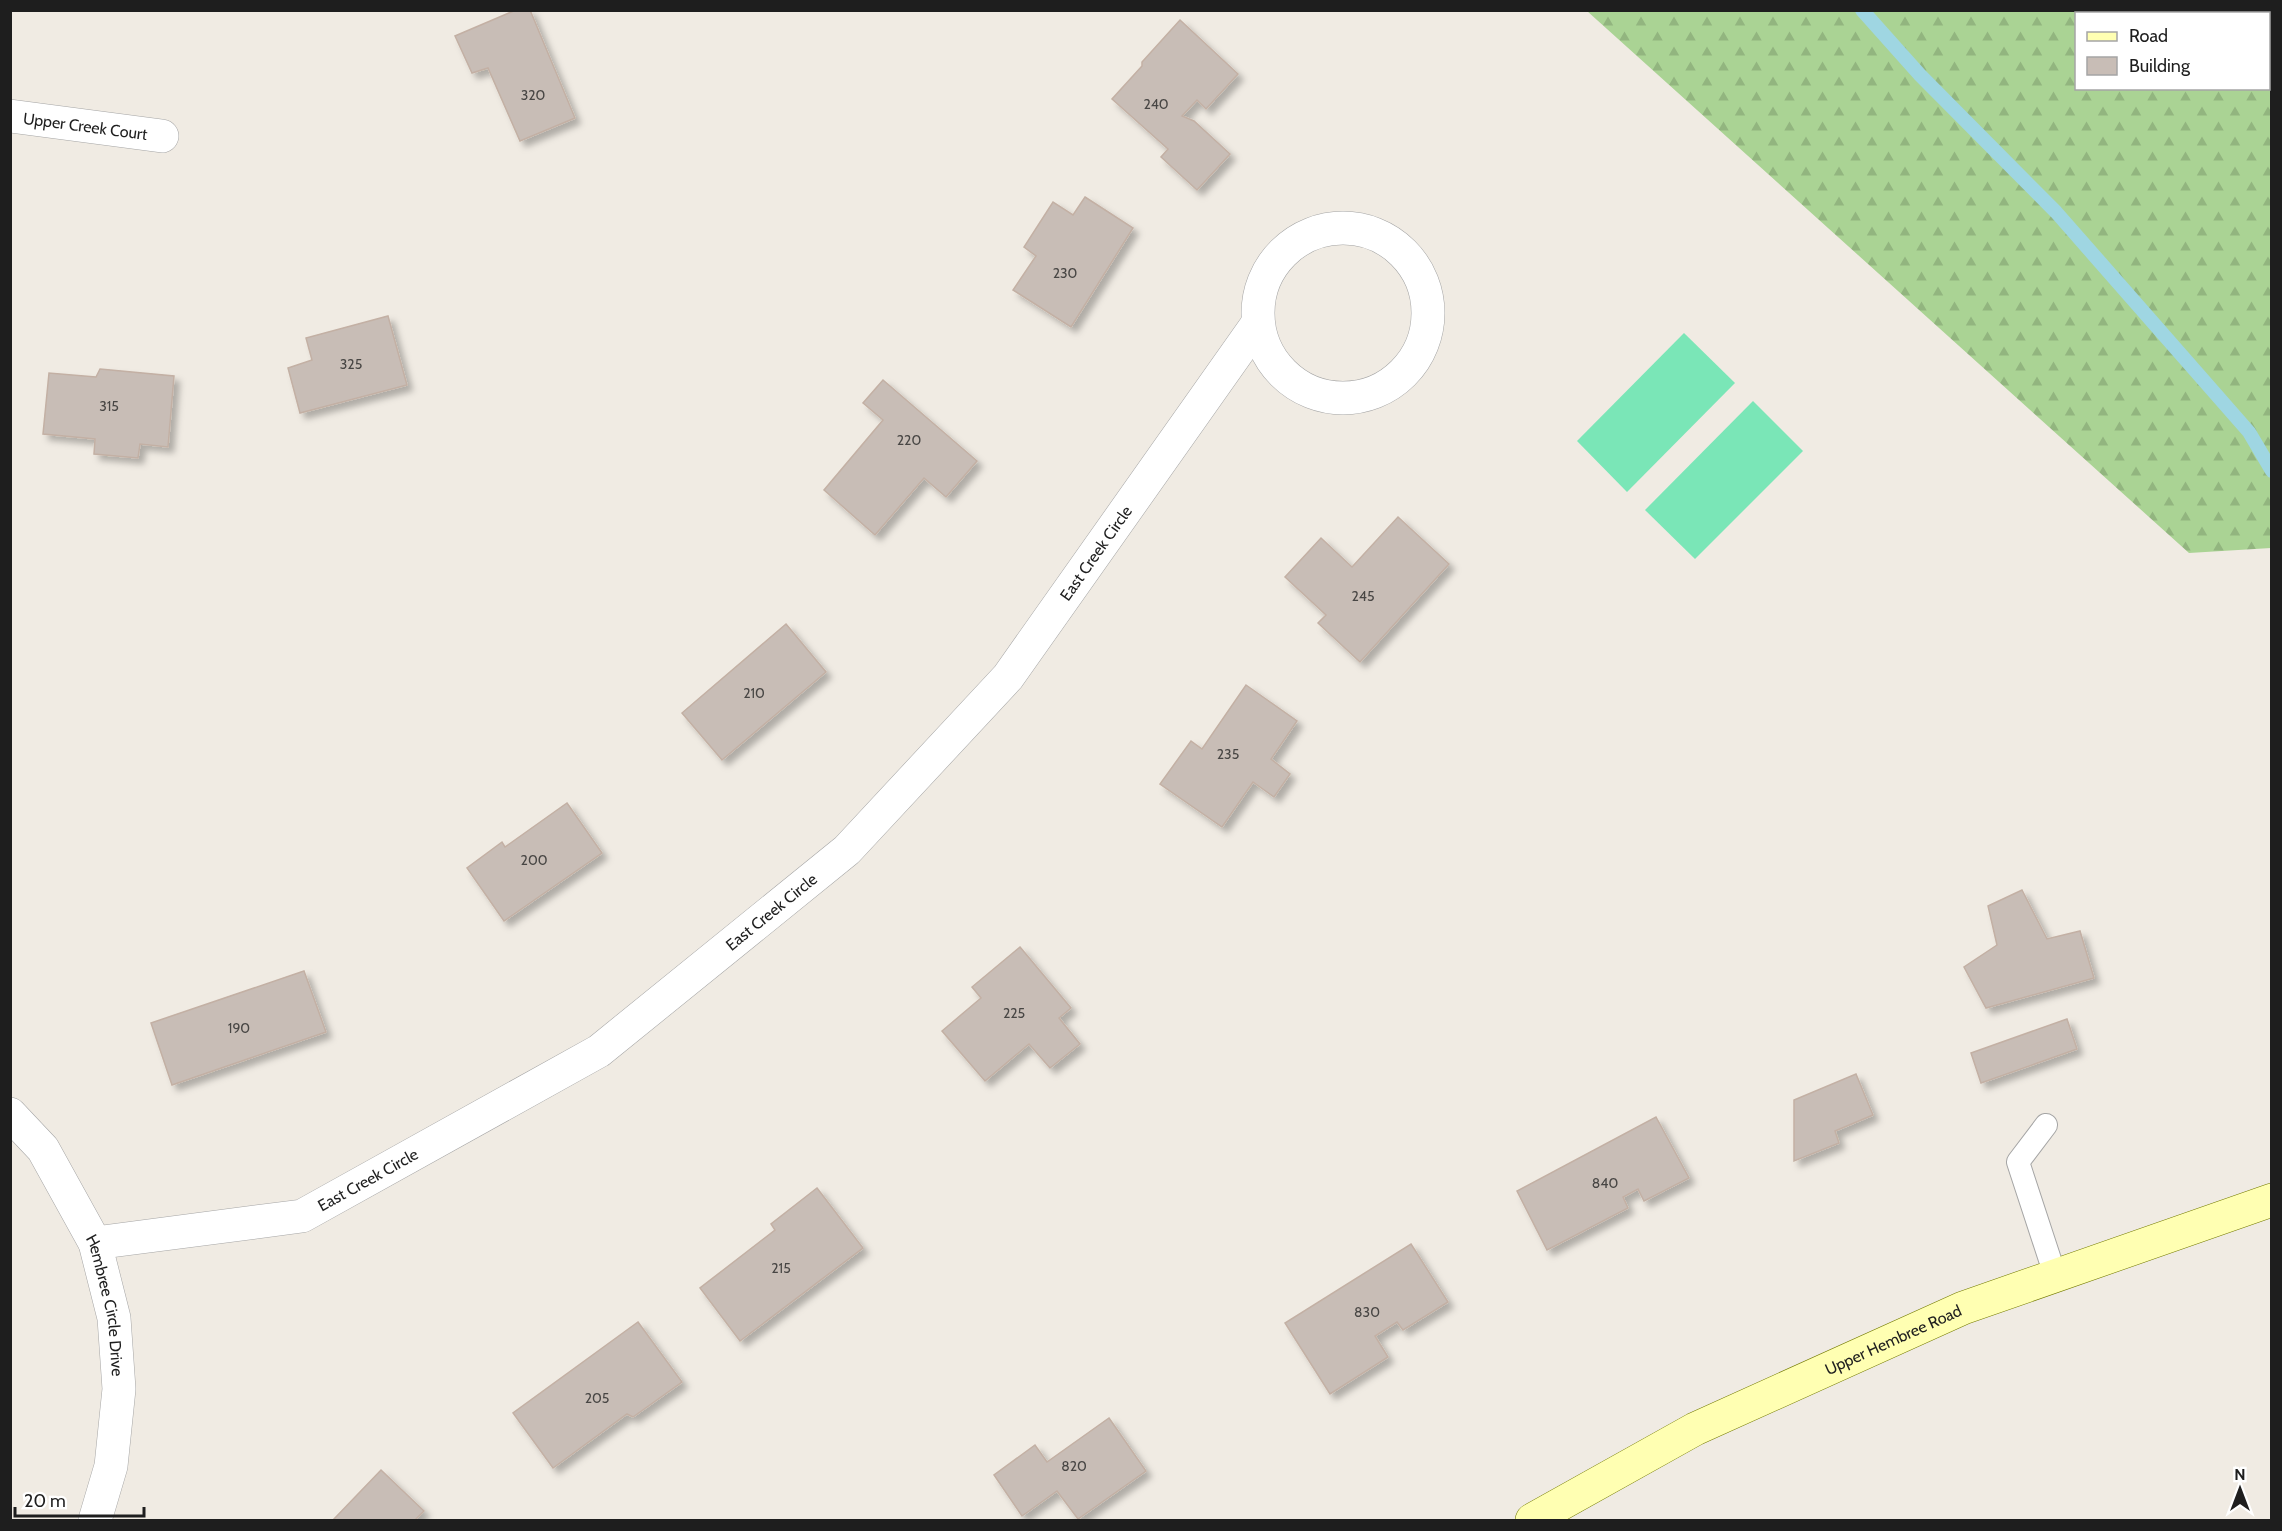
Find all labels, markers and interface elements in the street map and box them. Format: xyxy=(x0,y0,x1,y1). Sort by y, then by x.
legend xyxy=(2075,12,2270,90)
text: Road xyxy=(2129,25,2168,47)
text: Building xyxy=(2129,55,2191,77)
house number: 320 xyxy=(521,86,546,104)
house number: 240 xyxy=(1143,95,1169,113)
street label: Upper Creek Court xyxy=(22,109,149,144)
house number: 230 xyxy=(1053,264,1078,282)
house number: 325 xyxy=(340,355,362,373)
house number: 315 xyxy=(99,397,119,415)
house number: 220 xyxy=(897,431,921,449)
street label: East Creek Circle xyxy=(1056,502,1136,604)
house number: 245 xyxy=(1351,587,1375,605)
house number: 210 xyxy=(743,684,765,702)
house number: 235 xyxy=(1217,745,1239,763)
house number: 200 xyxy=(521,851,548,869)
street label: East Creek Circle xyxy=(722,869,821,955)
house number: 225 xyxy=(1003,1004,1025,1022)
house number: 190 xyxy=(228,1019,250,1037)
street label: East Creek Circle xyxy=(315,1144,421,1215)
house number: 840 xyxy=(1592,1174,1618,1192)
street label: Hembree Circle Drive xyxy=(82,1231,127,1377)
house number: 215 xyxy=(771,1259,791,1277)
street label: Upper Hembree Road xyxy=(1822,1301,1965,1379)
house number: 830 xyxy=(1354,1303,1380,1321)
house number: 205 xyxy=(585,1389,609,1407)
house number: 820 xyxy=(1061,1457,1087,1475)
north arrow xyxy=(2210,1459,2270,1519)
text: N xyxy=(2234,1465,2246,1484)
scale bar xyxy=(15,1480,144,1518)
text: 20 m xyxy=(24,1490,66,1512)

